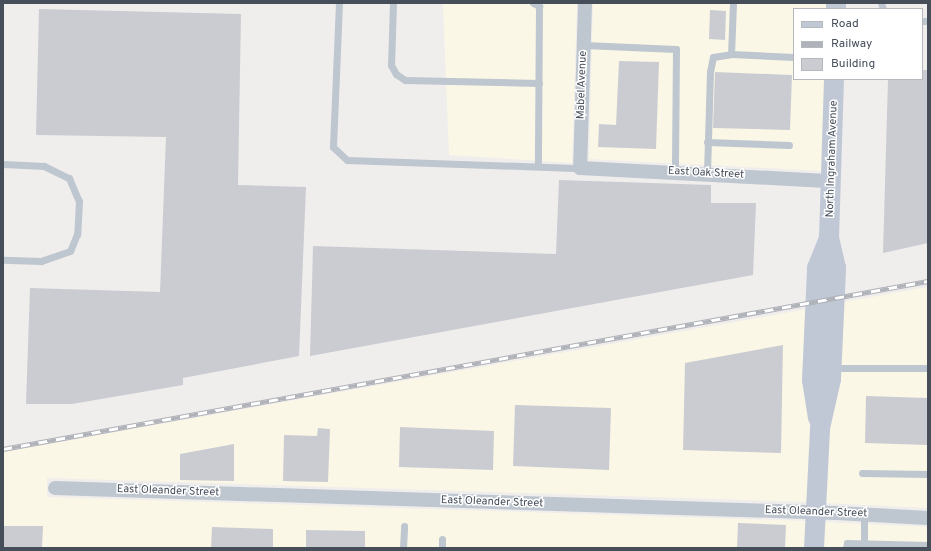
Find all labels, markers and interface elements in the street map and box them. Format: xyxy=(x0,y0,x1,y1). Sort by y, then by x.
legend xyxy=(793,8,923,80)
text: Road xyxy=(831,16,859,32)
text: Railway xyxy=(831,36,872,52)
street label: Mabel Avenue xyxy=(574,50,590,120)
text: Building xyxy=(831,56,875,72)
street label: North Ingraham Avenue xyxy=(823,100,841,218)
street label: East Oak Street xyxy=(667,164,745,182)
street label: East Oleander Street xyxy=(117,483,219,499)
street label: East Oleander Street xyxy=(441,494,543,510)
street label: East Oleander Street xyxy=(765,504,867,520)

